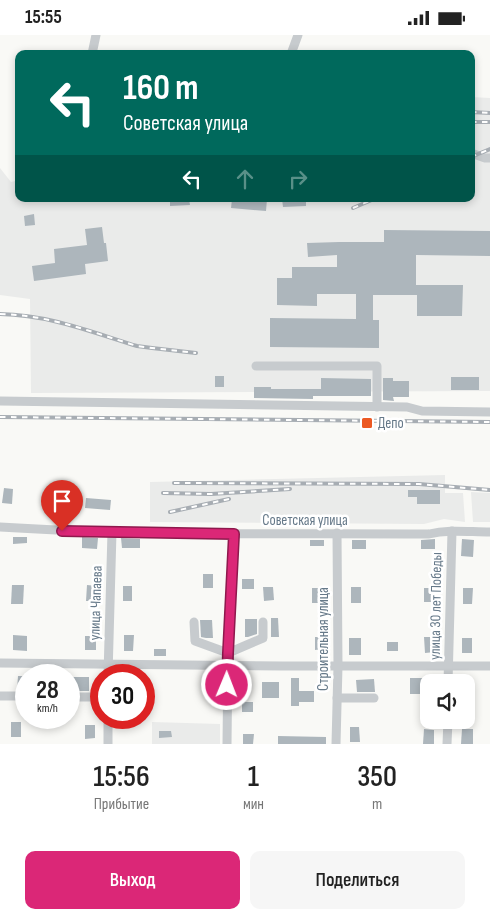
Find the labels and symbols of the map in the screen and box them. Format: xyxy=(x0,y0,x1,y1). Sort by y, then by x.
place label: Депо xyxy=(378,414,404,433)
marker: Депо xyxy=(360,416,374,430)
pin xyxy=(41,480,83,531)
street label: Советская улица xyxy=(262,511,348,530)
street label: улица 30 лет Победы xyxy=(426,552,446,660)
street label: улица Чапаева xyxy=(85,565,107,641)
street label: Строительная улица xyxy=(314,587,333,691)
position arrow xyxy=(200,658,252,710)
speed limit sign: 30 xyxy=(90,664,155,729)

